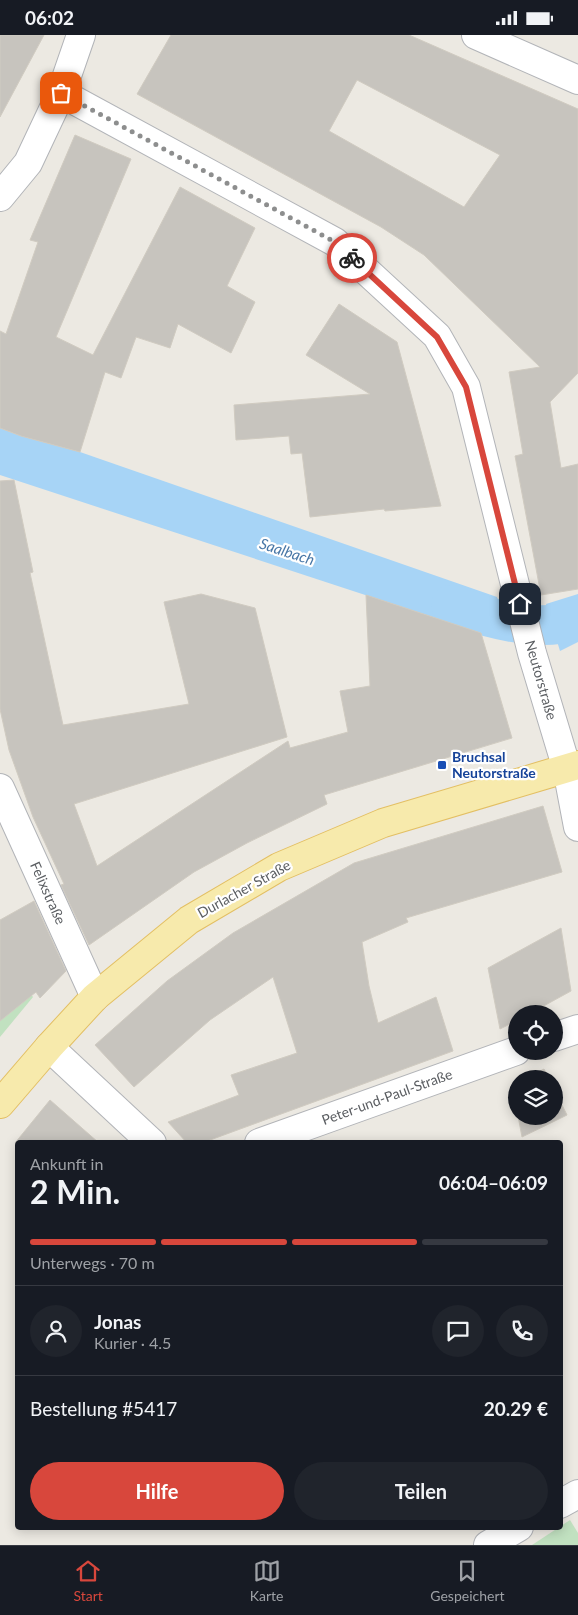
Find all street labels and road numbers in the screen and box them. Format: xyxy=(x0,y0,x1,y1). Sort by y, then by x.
street label: Neutorstraße xyxy=(522,638,561,722)
street label: Durlacher Straße xyxy=(194,856,293,921)
street label: Felixstraße xyxy=(27,859,70,927)
street label: Peter-und-Paul-Straße xyxy=(319,1065,454,1128)

